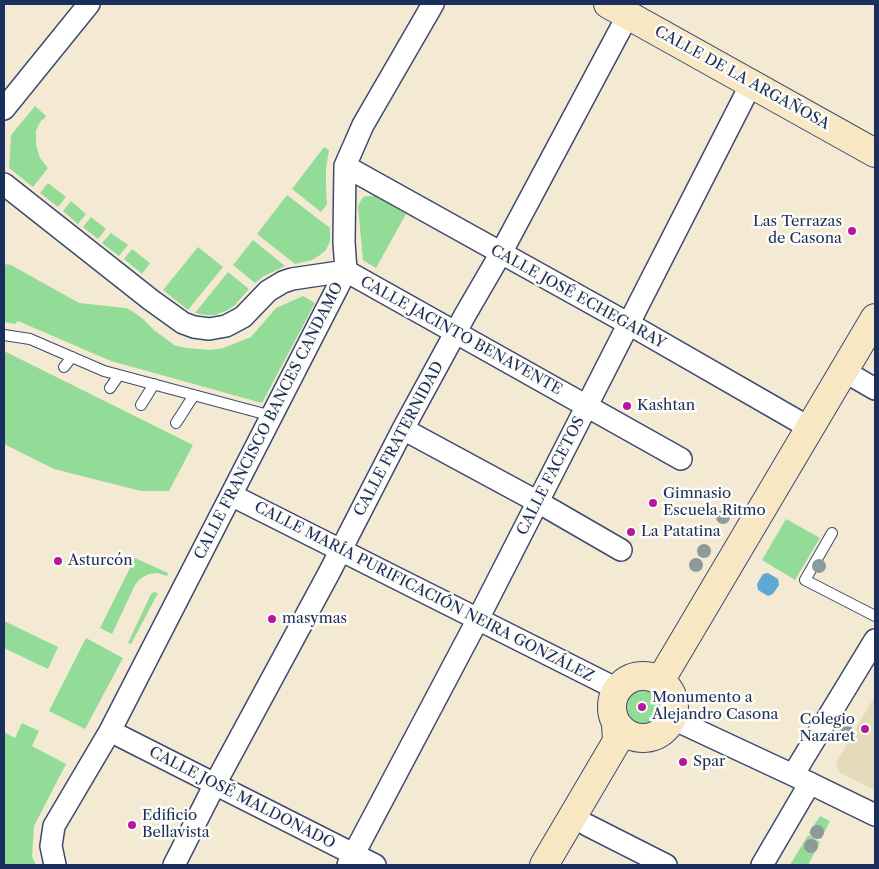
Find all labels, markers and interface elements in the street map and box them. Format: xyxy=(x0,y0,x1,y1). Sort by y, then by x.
street label: CALLE DE LA ARGAÑOSA xyxy=(651,22,833,134)
place label: Las Terrazas de Casona xyxy=(753,213,842,248)
marker: Las Terrazas de Casona xyxy=(846,225,858,237)
street label: CALLE JOSÉ ECHEGARAY xyxy=(487,241,669,353)
street label: CALLE JACINTO BENAVENTE xyxy=(357,273,565,399)
street label: CALLE FRANCISCO BANCES CANDAMO xyxy=(191,279,347,563)
street label: CALLE FRATERNIDAD xyxy=(350,358,448,520)
place label: Kashtan xyxy=(637,397,695,415)
marker: Kashtan xyxy=(621,400,633,412)
street label: CALLE FACETOS xyxy=(513,414,589,538)
place label: Gimnasio Escuela Ritmo xyxy=(663,485,766,520)
marker: Gimnasio Escuela Ritmo xyxy=(647,497,659,509)
street label: CALLE MARÍA PURIFICACIÓN NEIRA GONZÁLEZ xyxy=(251,498,597,686)
place label: La Patatina xyxy=(641,523,721,541)
marker: La Patatina xyxy=(625,526,637,538)
place label: Asturcón xyxy=(68,552,133,570)
marker: Asturcón xyxy=(52,555,64,567)
place label: masymas xyxy=(282,610,347,628)
marker: masymas xyxy=(266,613,278,625)
place label: Monumento a Alejandro Casona xyxy=(652,689,778,724)
marker: Monumento a Alejandro Casona xyxy=(636,701,648,713)
place label: Colegio Nazaret xyxy=(800,711,855,746)
marker: Colegio Nazaret xyxy=(859,723,871,735)
street label: CALLE JOSÉ MALDONADO xyxy=(146,743,338,853)
place label: Spar xyxy=(693,753,725,771)
marker: Spar xyxy=(677,756,689,768)
place label: Edificio Bellavista xyxy=(142,807,210,842)
marker: Edificio Bellavista xyxy=(126,819,138,831)

